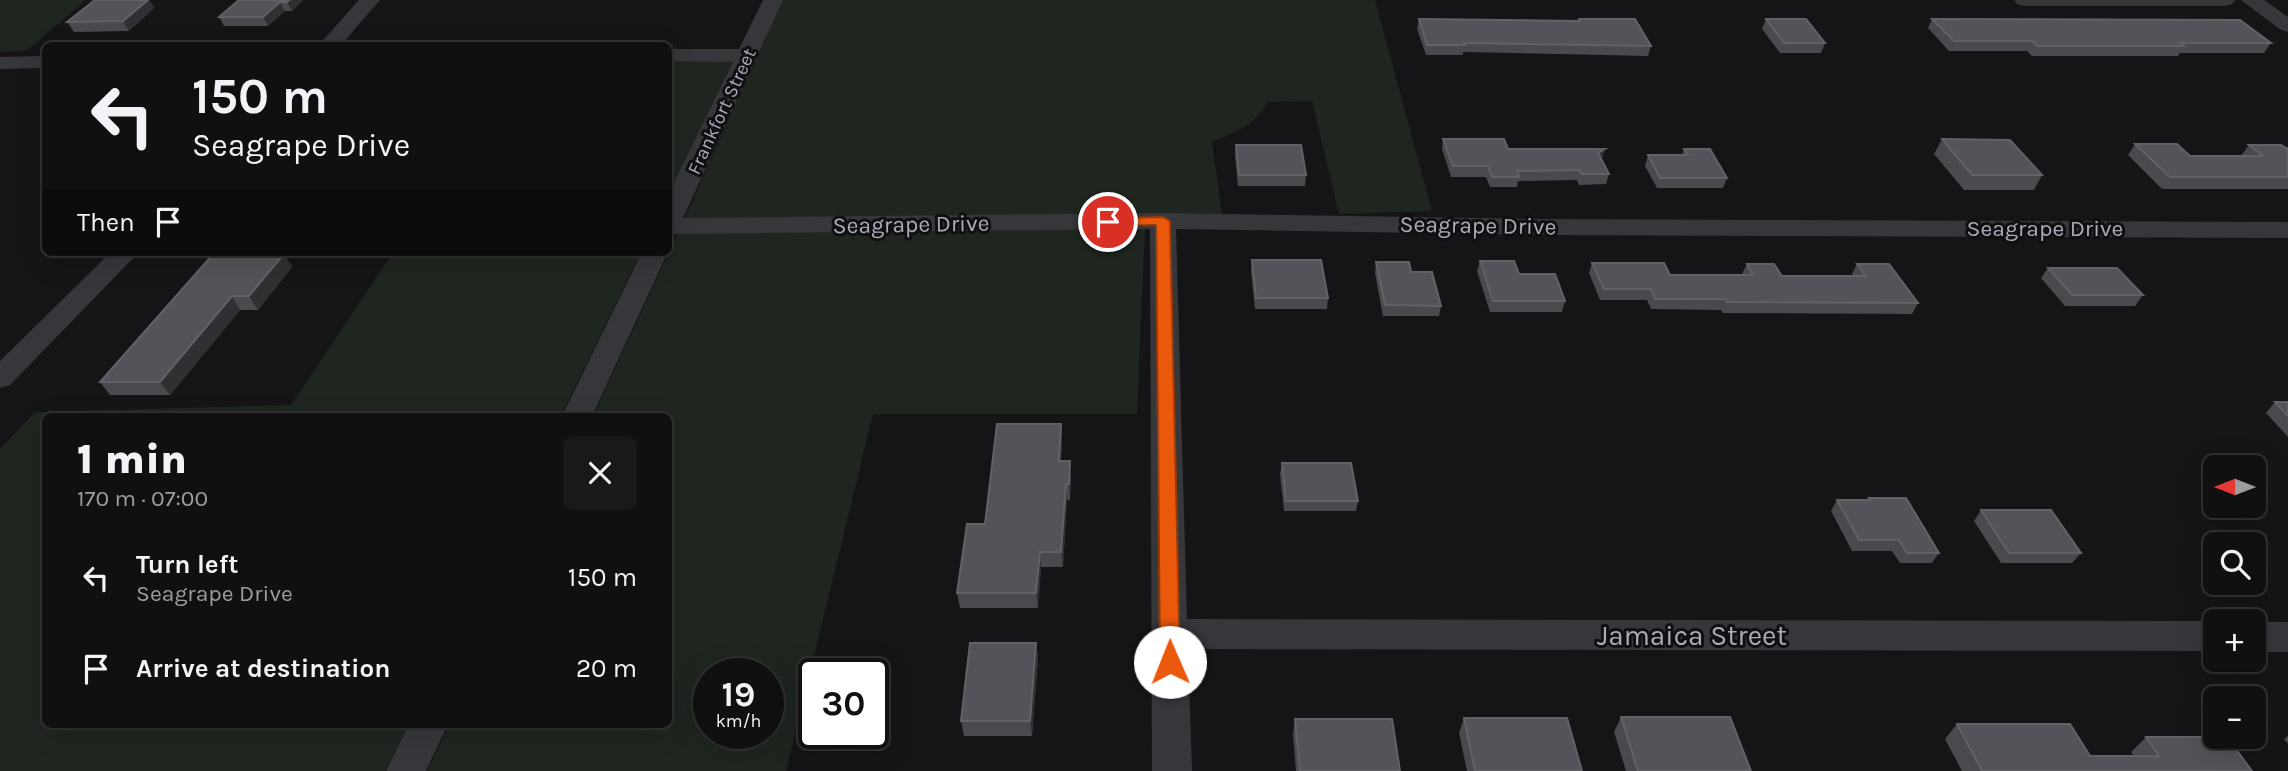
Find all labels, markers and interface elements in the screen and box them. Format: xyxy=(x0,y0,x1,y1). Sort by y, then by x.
street label: Frankfort Street xyxy=(683,45,761,178)
text: 150 m xyxy=(192,68,328,125)
icon: left xyxy=(77,70,168,161)
text: Seagrape Drive xyxy=(192,127,410,164)
pin xyxy=(1078,192,1138,252)
icon: arrive xyxy=(149,203,187,241)
icon: arrive xyxy=(1089,203,1127,241)
text: Then xyxy=(77,207,135,238)
street label: Seagrape Drive xyxy=(832,210,990,239)
street label: Seagrape Drive xyxy=(1399,211,1557,240)
street label: Seagrape Drive xyxy=(1967,215,2123,242)
text: 1 min xyxy=(77,434,187,484)
button: close xyxy=(563,436,637,510)
north arrow xyxy=(2203,455,2266,518)
map controls xyxy=(2203,455,2266,749)
text: 170 m · 07:00 xyxy=(77,485,208,512)
button: search xyxy=(2203,532,2266,595)
text: Turn left xyxy=(136,549,238,580)
icon: left xyxy=(77,559,115,597)
text: 150 m xyxy=(568,562,637,593)
text: Seagrape Drive xyxy=(136,580,293,607)
button: + xyxy=(2203,609,2266,672)
street label: Jamaica Street xyxy=(1597,619,1787,652)
position arrow xyxy=(1133,625,1207,699)
icon: arrive xyxy=(77,650,115,688)
text: Arrive at destination xyxy=(136,653,390,684)
text: 20 m xyxy=(576,653,637,684)
speed limit sign: 30 xyxy=(798,658,889,749)
text: 19 xyxy=(722,674,755,715)
button: − xyxy=(2203,686,2266,749)
text: km/h xyxy=(716,710,761,732)

